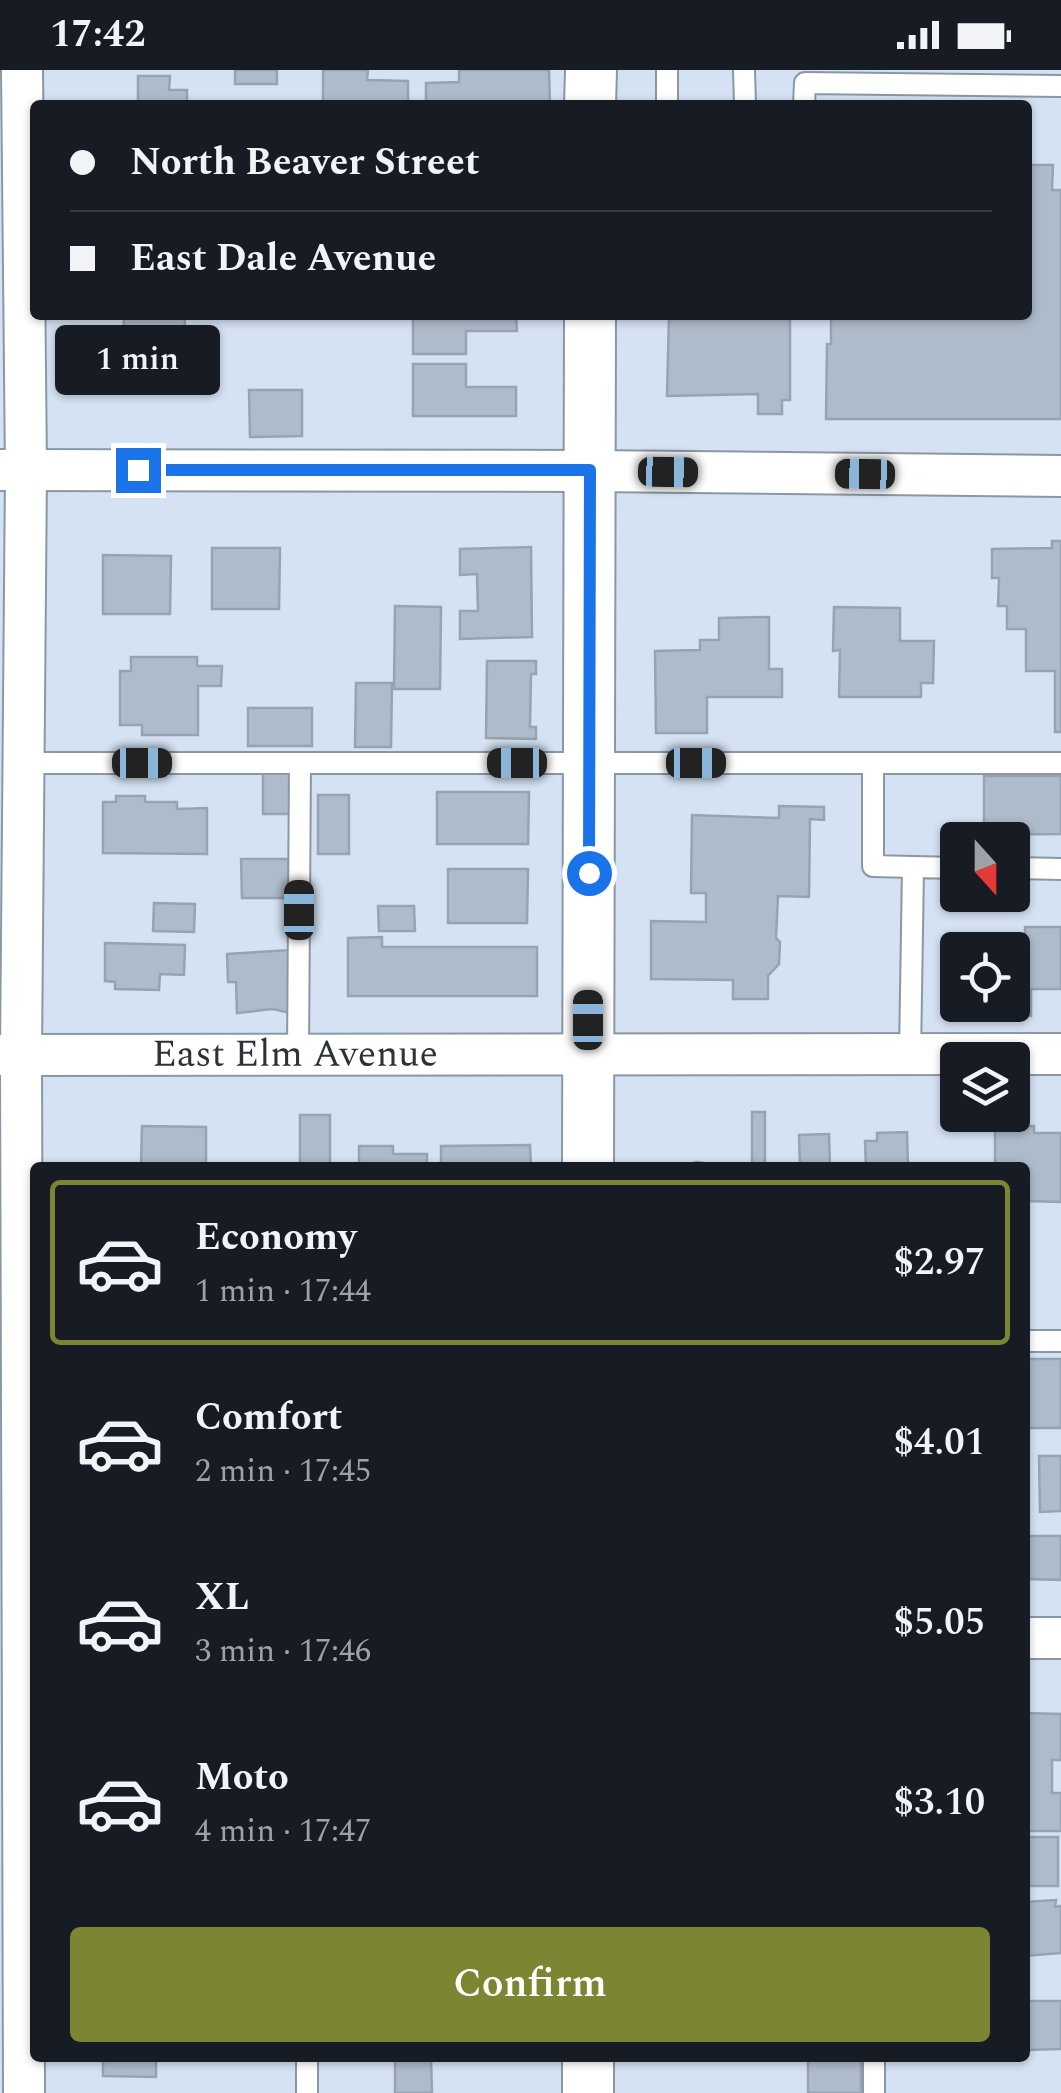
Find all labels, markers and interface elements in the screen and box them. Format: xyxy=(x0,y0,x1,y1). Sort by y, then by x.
text: 17:42 xyxy=(50,6,145,64)
text: North Beaver Street xyxy=(130,134,480,192)
text: East Dale Avenue xyxy=(130,230,436,288)
callout: 1 min xyxy=(56,325,220,395)
text: 1 min xyxy=(96,335,179,384)
route end xyxy=(116,448,161,493)
car xyxy=(638,456,698,488)
car xyxy=(835,458,895,490)
car xyxy=(112,748,172,778)
car xyxy=(487,748,547,778)
car xyxy=(666,748,726,778)
north arrow xyxy=(940,822,1030,912)
map controls xyxy=(940,822,1030,1132)
route start xyxy=(567,851,612,896)
car xyxy=(284,880,314,940)
button: locate xyxy=(940,932,1030,1022)
car xyxy=(573,990,603,1050)
street label: East Elm Avenue xyxy=(152,1026,438,1084)
button: layers xyxy=(940,1042,1030,1132)
text: Economy xyxy=(195,1209,356,1267)
icon: car xyxy=(75,1218,165,1308)
text: $2.97 xyxy=(894,1234,985,1292)
text: 1 min · 17:44 xyxy=(195,1267,371,1316)
text: Comfort xyxy=(195,1389,342,1447)
icon: car xyxy=(75,1398,165,1488)
text: $4.01 xyxy=(894,1414,985,1472)
text: 2 min · 17:45 xyxy=(195,1447,371,1496)
text: XL xyxy=(195,1569,249,1627)
icon: car xyxy=(75,1578,165,1668)
text: $5.05 xyxy=(894,1594,985,1652)
text: 3 min · 17:46 xyxy=(195,1627,371,1676)
text: Moto xyxy=(195,1749,289,1807)
icon: car xyxy=(75,1758,165,1848)
text: $3.10 xyxy=(894,1774,985,1832)
text: 4 min · 17:47 xyxy=(195,1807,371,1856)
button: Confirm xyxy=(70,1927,990,2042)

